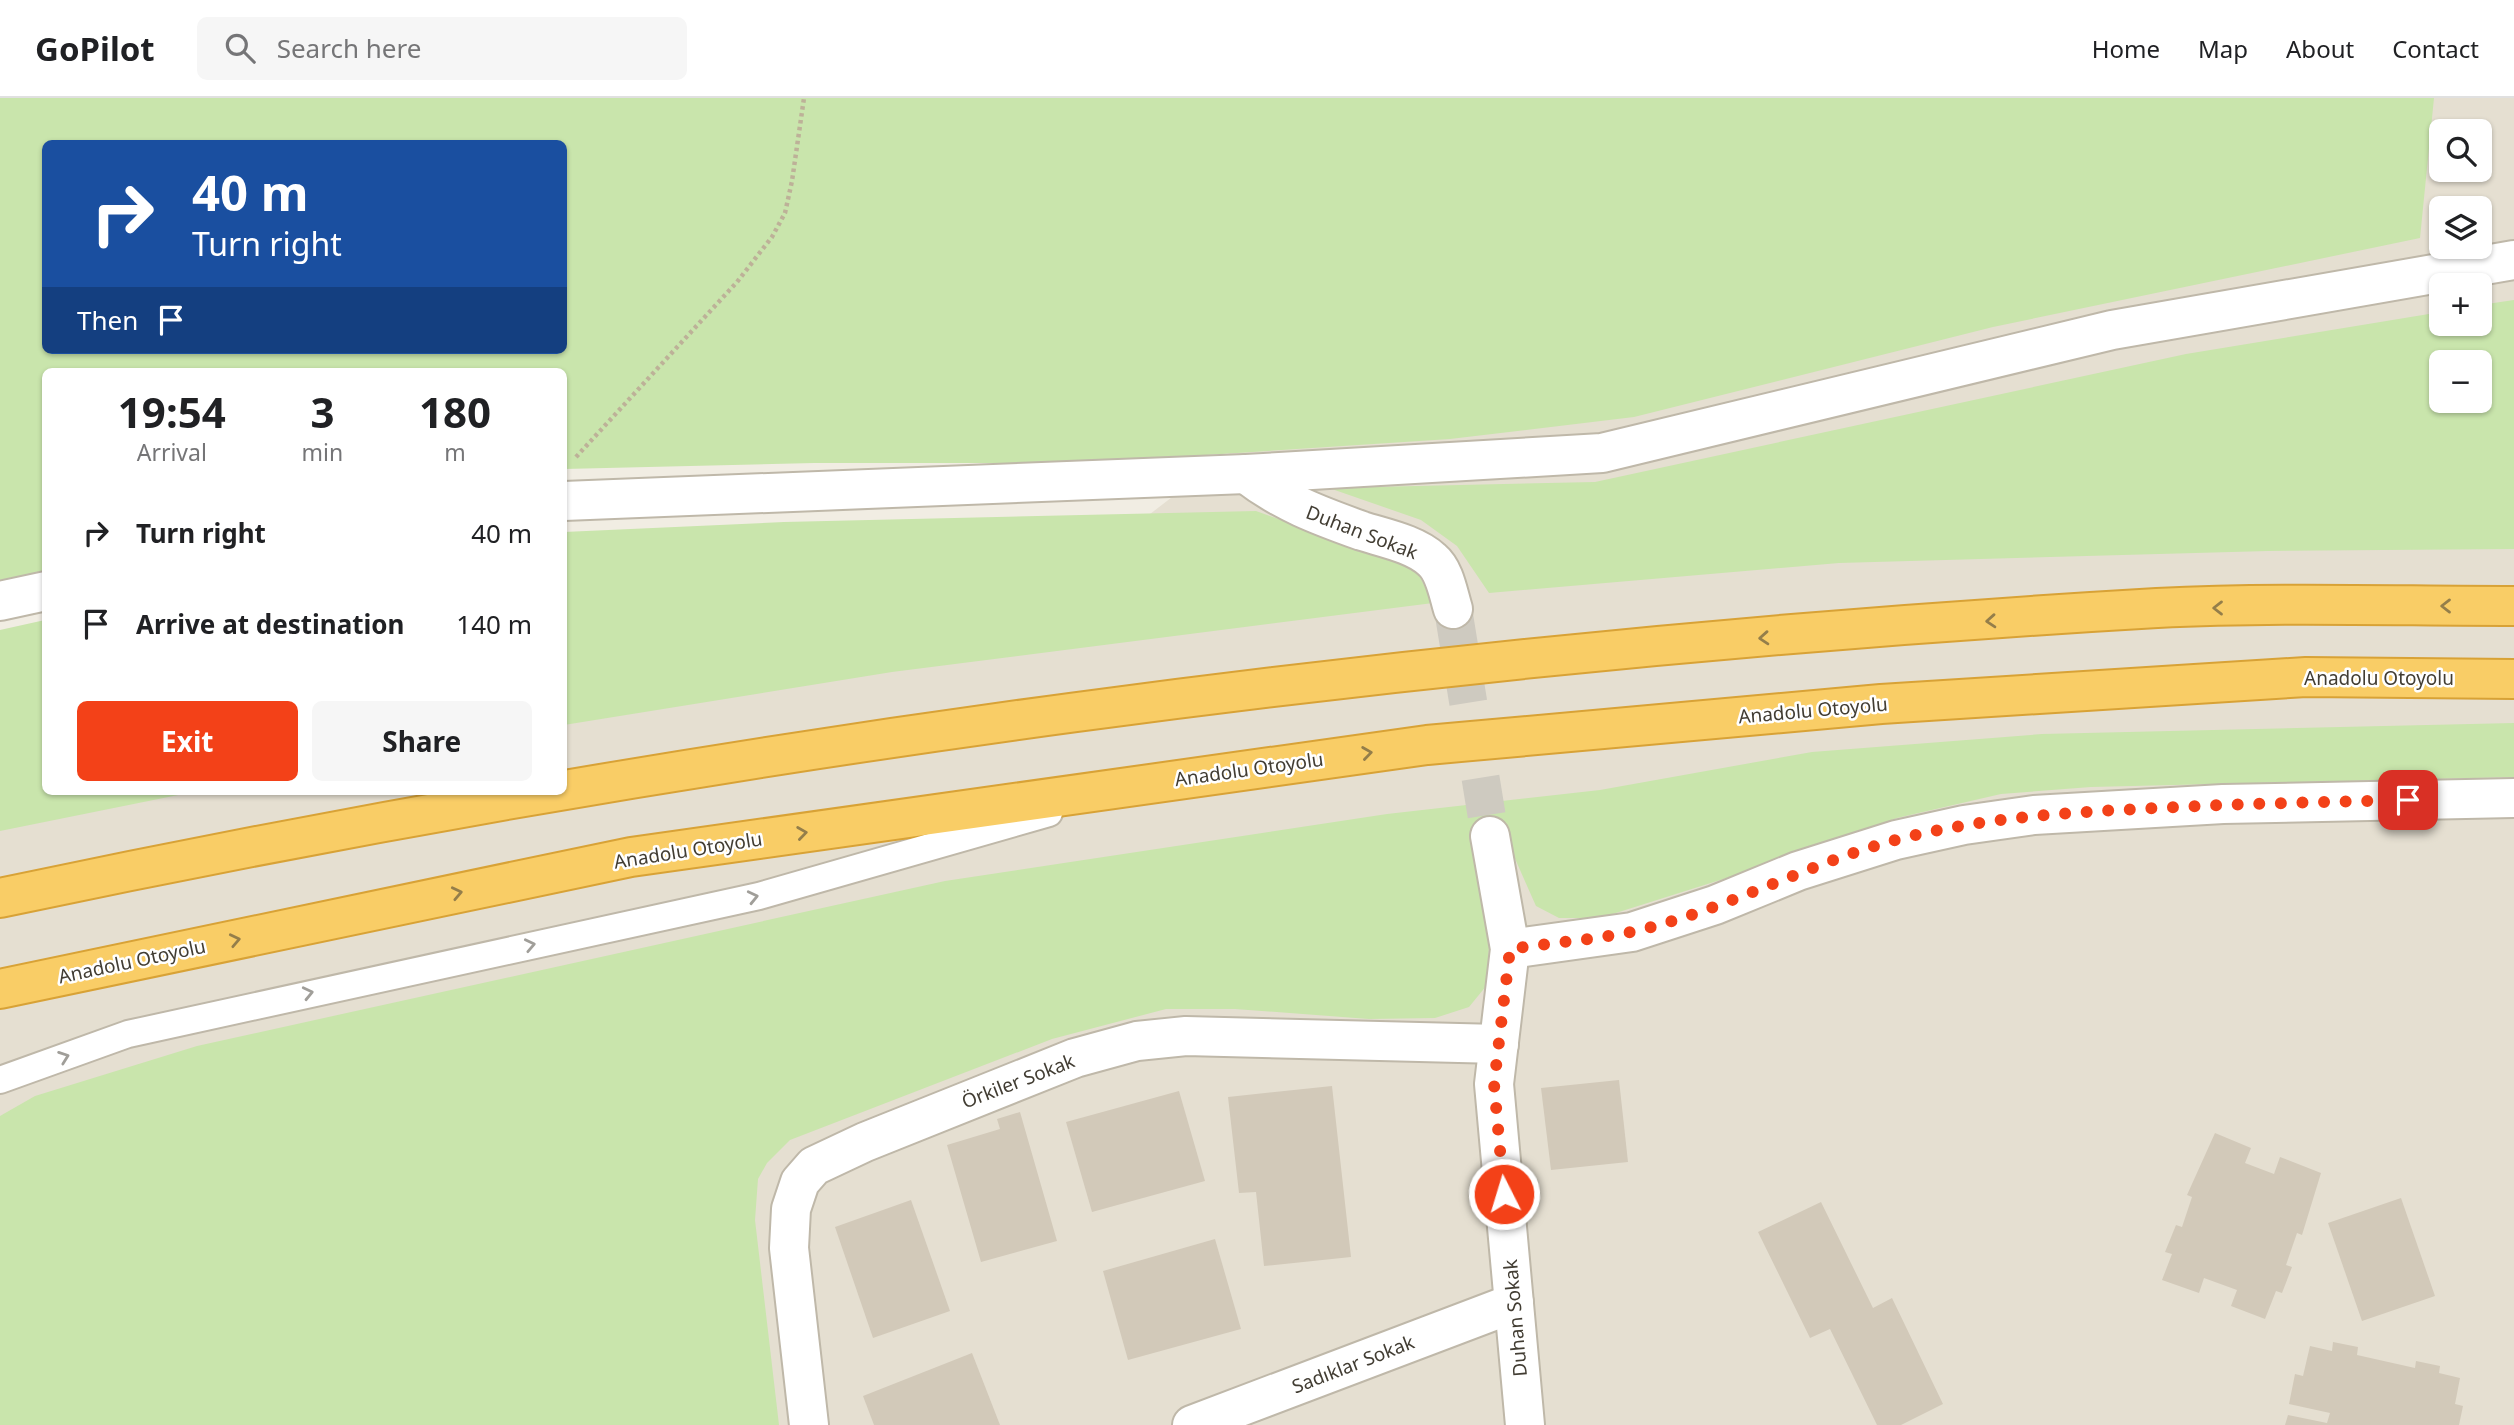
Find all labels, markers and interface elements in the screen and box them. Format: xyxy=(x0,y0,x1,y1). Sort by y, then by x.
search box xyxy=(197,17,687,80)
text: GoPilot xyxy=(35,26,155,71)
icon: search xyxy=(221,29,259,67)
text: Search here xyxy=(277,30,421,66)
text: Home xyxy=(2092,32,2160,65)
text: Map xyxy=(2198,32,2248,65)
text: About xyxy=(2286,32,2354,65)
text: Contact xyxy=(2392,32,2479,65)
map controls xyxy=(2429,119,2492,413)
button: search xyxy=(2429,119,2492,182)
text: 40 m xyxy=(192,159,309,225)
icon: right xyxy=(77,168,168,259)
button: layers xyxy=(2429,196,2492,259)
text: Turn right xyxy=(192,222,342,265)
button: + xyxy=(2429,273,2492,336)
icon: arrive xyxy=(152,301,190,339)
text: Then xyxy=(77,302,138,338)
button: − xyxy=(2429,350,2492,413)
text: 19:54 xyxy=(118,383,226,440)
text: 3 xyxy=(310,383,334,440)
text: 180 xyxy=(419,383,491,440)
text: Arrival xyxy=(137,436,207,468)
text: min xyxy=(302,436,343,468)
text: m xyxy=(444,436,466,468)
street label: Duhan Sokak xyxy=(1302,499,1422,565)
icon: right xyxy=(77,514,115,552)
text: Turn right xyxy=(136,515,266,551)
text: 40 m xyxy=(471,515,532,551)
one-way arrow xyxy=(2440,598,2451,614)
one-way arrow xyxy=(2213,600,2223,616)
icon: arrive xyxy=(77,605,115,643)
text: Arrive at destination xyxy=(136,606,405,642)
text: 140 m xyxy=(456,606,532,642)
one-way arrow xyxy=(1985,613,1996,628)
one-way arrow xyxy=(1759,630,1770,645)
street label: Anadolu Otoyolu xyxy=(2304,665,2454,691)
street label: Anadolu Otoyolu xyxy=(1737,691,1889,729)
button: Exit xyxy=(77,701,298,781)
button: Share xyxy=(312,701,532,781)
street label: Anadolu Otoyolu xyxy=(1173,746,1325,792)
one-way arrow xyxy=(1361,746,1373,761)
pin xyxy=(2378,770,2438,830)
icon: arrive xyxy=(2389,781,2427,819)
street label: Anadolu Otoyolu xyxy=(612,825,764,875)
one-way arrow xyxy=(796,825,808,840)
one-way arrow xyxy=(451,887,463,902)
one-way arrow xyxy=(746,891,758,906)
street label: Anadolu Otoyolu xyxy=(56,933,208,989)
one-way arrow xyxy=(229,933,241,948)
one-way arrow xyxy=(524,939,536,954)
one-way arrow xyxy=(302,987,314,1001)
street label: Örkiler Sokak xyxy=(958,1048,1078,1114)
one-way arrow xyxy=(58,1051,70,1065)
position arrow xyxy=(1467,1157,1541,1231)
street label: Duhan Sokak xyxy=(1497,1258,1533,1378)
street label: Sadıklar Sokak xyxy=(1288,1329,1418,1399)

